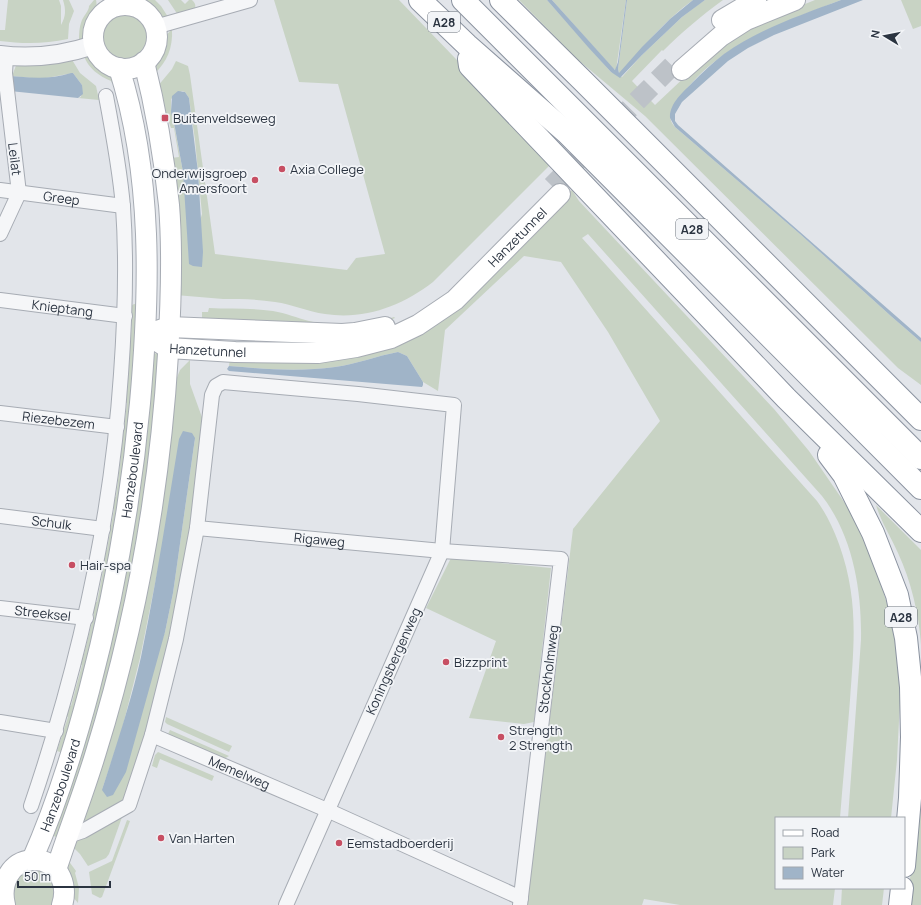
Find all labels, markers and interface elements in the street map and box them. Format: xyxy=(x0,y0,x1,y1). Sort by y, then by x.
road number: A28 xyxy=(428,12,460,32)
north arrow xyxy=(865,16,905,56)
text: N xyxy=(867,29,883,39)
place label: Buitenveldseweg xyxy=(173,109,276,127)
marker: Buitenveldseweg xyxy=(160,113,170,123)
street label: Leilat xyxy=(4,142,26,176)
place label: Axia College xyxy=(290,160,364,178)
place label: Onderwijsgroep Amersfoort xyxy=(152,164,247,197)
marker: Axia College xyxy=(277,164,287,174)
marker: Onderwijsgroep Amersfoort xyxy=(250,175,260,185)
street label: Greep xyxy=(42,187,81,209)
street label: Hanzetunnel xyxy=(484,203,551,271)
road number: A28 xyxy=(676,219,708,239)
street label: Knieptang xyxy=(31,295,94,321)
street label: Hanzetunnel xyxy=(169,339,246,361)
street label: Riezebezem xyxy=(21,407,96,433)
street label: Hanzeboulevard xyxy=(117,421,147,519)
street label: Schulk xyxy=(31,511,73,534)
street label: Rigaweg xyxy=(293,528,346,551)
place label: Hair-spa xyxy=(80,556,131,574)
marker: Hair-spa xyxy=(67,560,77,570)
street label: Streeksel xyxy=(13,601,72,625)
street label: Koningsbergenweg xyxy=(361,605,425,717)
road number: A28 xyxy=(885,607,917,627)
street label: Stockholmweg xyxy=(534,624,562,714)
place label: Bizzprint xyxy=(454,653,507,671)
marker: Bizzprint xyxy=(441,657,451,667)
place label: Strength 2 Strength xyxy=(509,721,573,754)
marker: Strength 2 Strength xyxy=(496,732,506,742)
street label: Hanzeboulevard xyxy=(36,737,84,834)
street label: Memelweg xyxy=(206,751,273,794)
legend xyxy=(775,817,905,889)
text: Road xyxy=(811,824,839,841)
place label: Van Harten xyxy=(169,829,235,847)
marker: Van Harten xyxy=(156,833,166,843)
place label: Eemstadboerderij xyxy=(347,834,454,852)
marker: Eemstadboerderij xyxy=(334,838,344,848)
text: Park xyxy=(811,844,836,861)
scale bar xyxy=(18,863,110,889)
text: Water xyxy=(811,864,845,881)
text: 50 m xyxy=(24,868,51,885)

